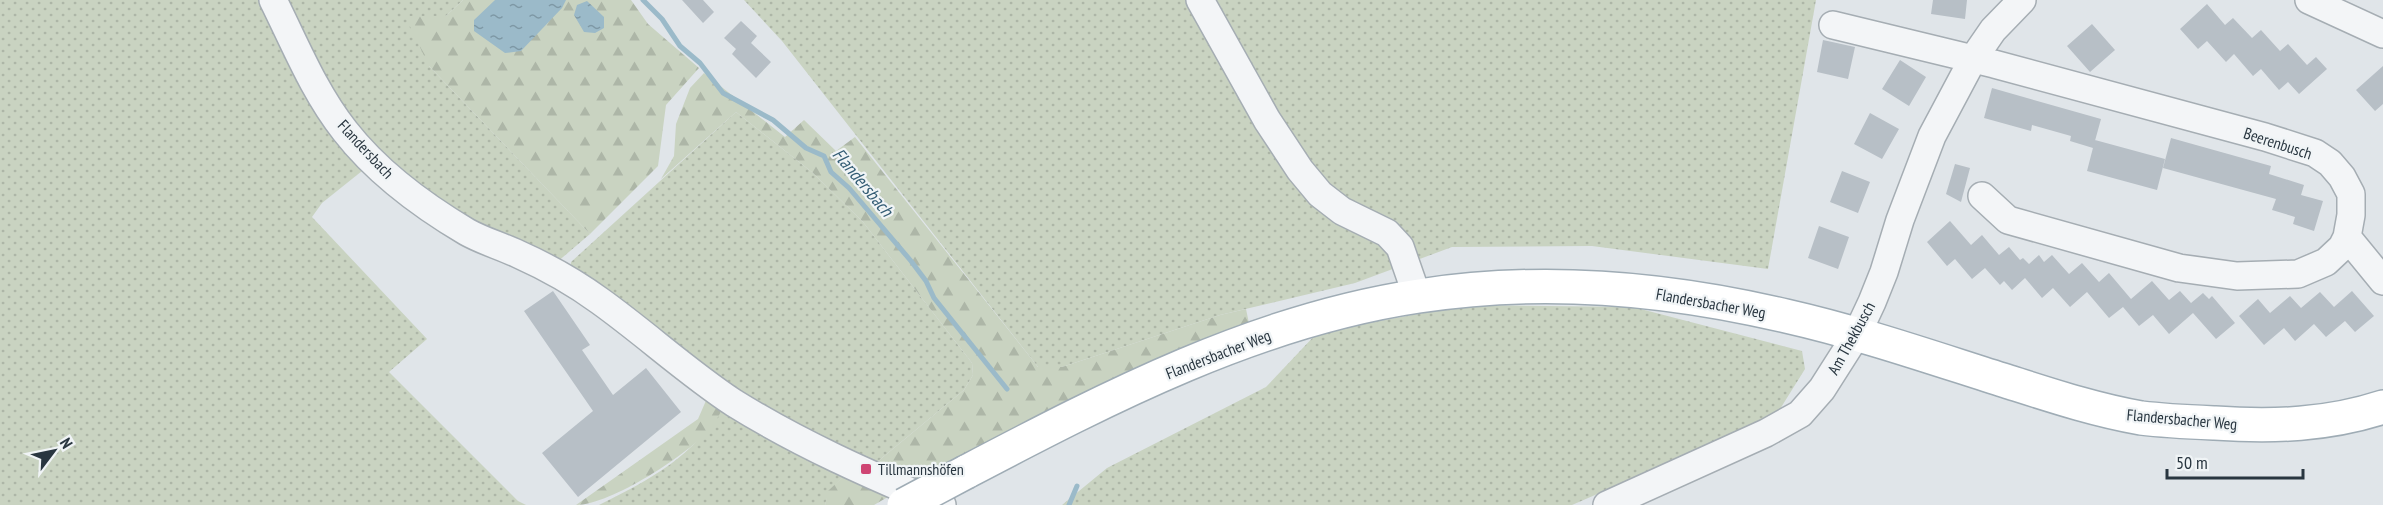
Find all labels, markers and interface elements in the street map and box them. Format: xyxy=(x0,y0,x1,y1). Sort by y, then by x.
street label: Flandersbach xyxy=(334,115,398,183)
street label: Beerenbusch xyxy=(2241,123,2315,163)
water label: Flandersbach xyxy=(828,143,899,222)
street label: Flandersbacher Weg xyxy=(1655,284,1767,322)
street label: Am Thekbusch xyxy=(1823,298,1879,378)
street label: Flandersbacher Weg xyxy=(1163,325,1273,383)
street label: Flandersbacher Weg xyxy=(2126,404,2238,434)
north arrow xyxy=(24,421,84,481)
text: N xyxy=(56,434,77,452)
scale bar xyxy=(2167,442,2304,480)
text: 50 m xyxy=(2176,451,2208,474)
place label: Tillmannshöfen xyxy=(878,459,964,479)
marker: Tillmannshöfen xyxy=(859,462,873,476)

